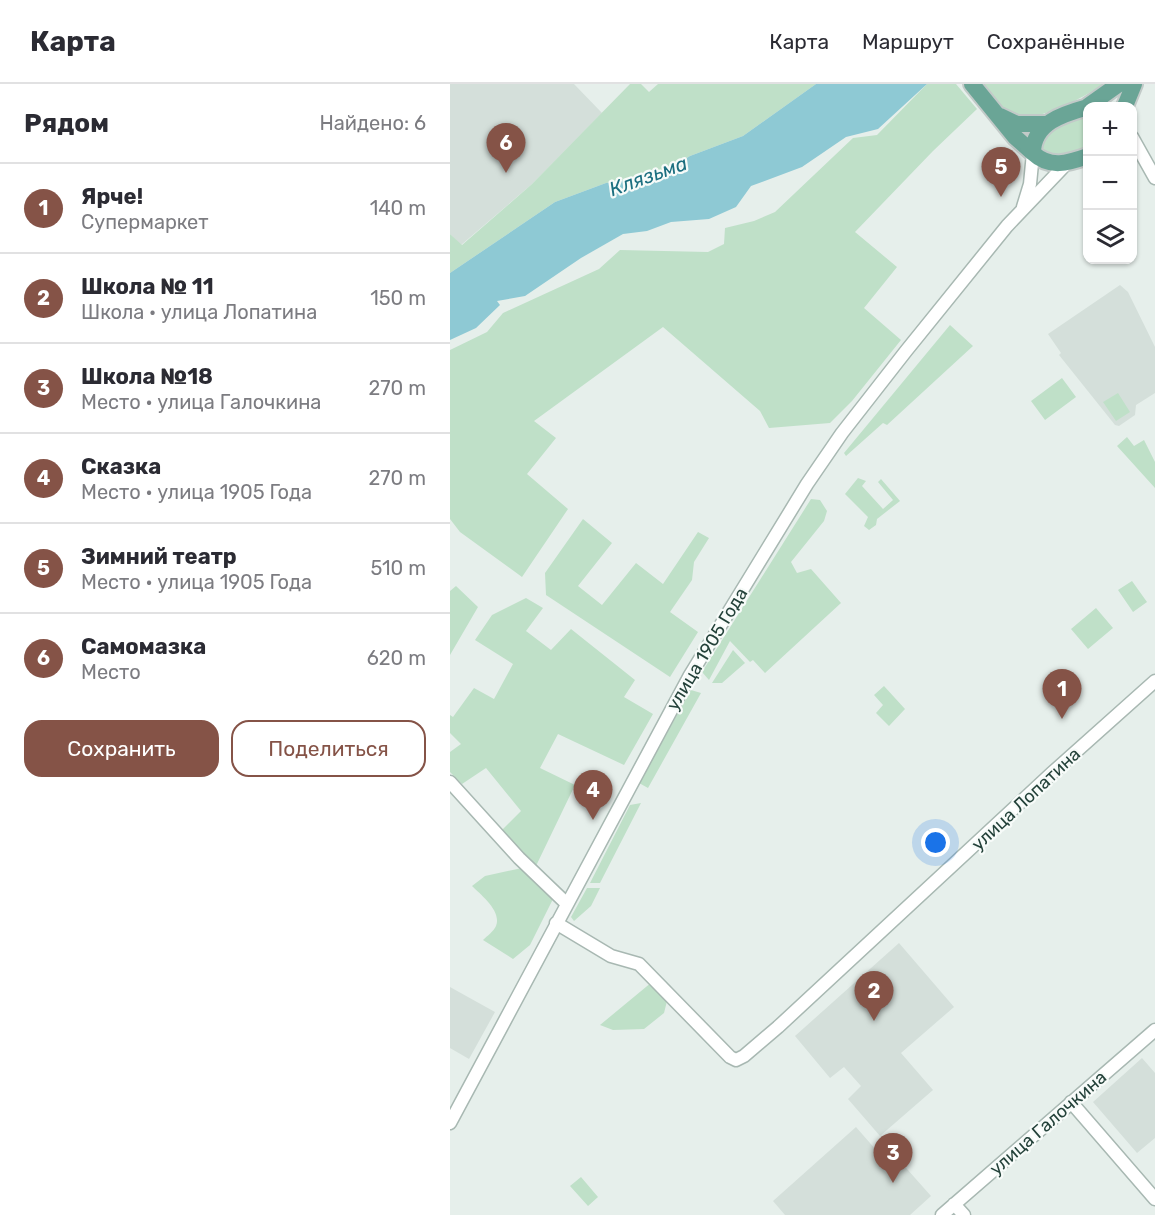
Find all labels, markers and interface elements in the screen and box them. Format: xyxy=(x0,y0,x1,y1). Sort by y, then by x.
text: Карта xyxy=(30,25,116,58)
text: Карта xyxy=(769,29,829,54)
text: Маршрут xyxy=(862,29,954,54)
text: Сохранённые xyxy=(987,29,1125,54)
map controls xyxy=(1083,102,1137,264)
button: + xyxy=(1083,102,1137,156)
text: Рядом xyxy=(24,108,109,139)
text: Найдено: 6 xyxy=(320,111,426,135)
pin: 6 xyxy=(486,124,526,173)
pin: 5 xyxy=(982,147,1020,197)
water label: Клязьма xyxy=(606,151,691,201)
button: − xyxy=(1083,156,1137,210)
text: Ярче! xyxy=(81,183,143,210)
text: 1 xyxy=(39,196,48,220)
text: 140 m xyxy=(370,196,426,220)
text: Супермаркет xyxy=(81,210,209,234)
button: layers xyxy=(1083,210,1137,264)
text: Школа № 11 xyxy=(81,273,214,300)
text: 2 xyxy=(37,286,50,310)
text: 150 m xyxy=(370,286,426,310)
text: Школа · улица Лопатина xyxy=(81,300,317,324)
text: Школа №18 xyxy=(81,363,213,390)
text: 3 xyxy=(37,376,50,400)
text: 270 m xyxy=(369,376,426,400)
text: Место · улица Галочкина xyxy=(81,390,321,414)
text: Сказка xyxy=(81,453,161,480)
text: 4 xyxy=(37,466,50,490)
text: 270 m xyxy=(369,466,426,490)
text: Место · улица 1905 Года xyxy=(81,480,312,504)
text: Зимний театр xyxy=(81,543,237,570)
text: 5 xyxy=(37,556,50,580)
text: 510 m xyxy=(370,556,426,580)
text: Место · улица 1905 Года xyxy=(81,570,312,594)
street label: улица 1905 Года xyxy=(662,584,752,714)
text: Самомазка xyxy=(81,633,206,660)
text: 6 xyxy=(37,646,50,670)
text: 620 m xyxy=(367,646,426,670)
text: Место xyxy=(81,660,141,684)
pin: 1 xyxy=(1042,670,1082,719)
button: Сохранить xyxy=(24,720,219,777)
button: Поделиться xyxy=(231,720,426,777)
street label: улица Лопатина xyxy=(967,743,1085,855)
pin: 4 xyxy=(574,770,612,820)
your location xyxy=(921,828,950,857)
pin: 2 xyxy=(854,972,894,1021)
street label: улица Галочкина xyxy=(985,1066,1111,1180)
pin: 3 xyxy=(874,1134,912,1183)

